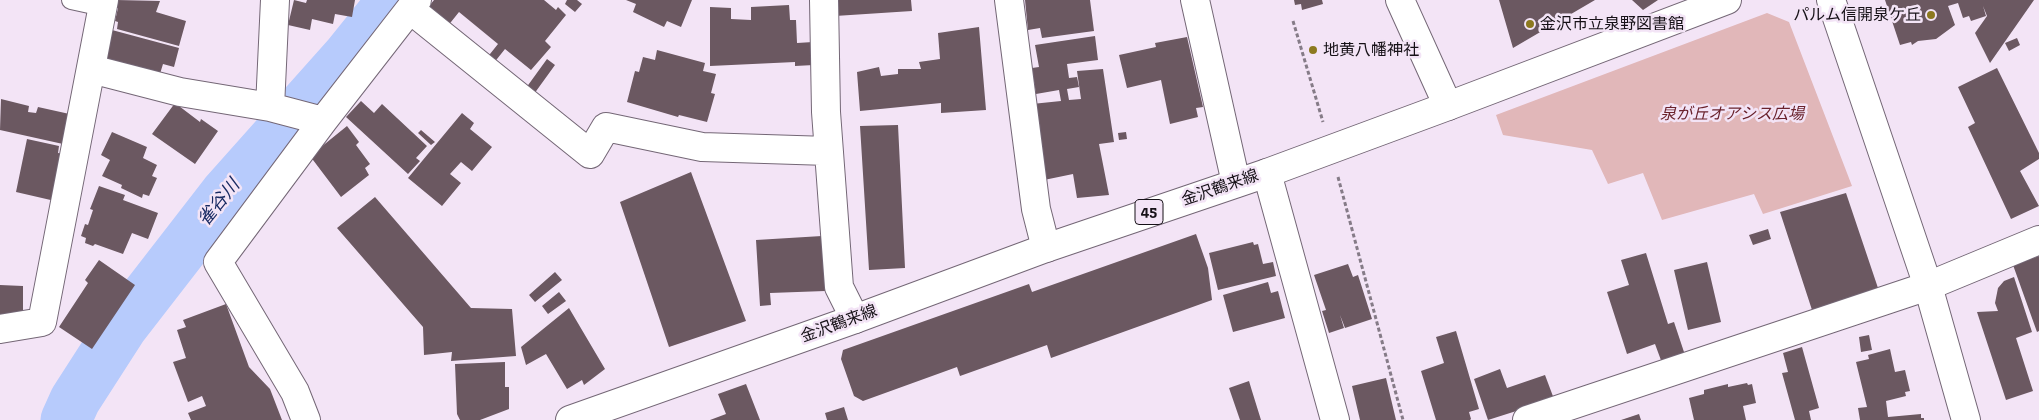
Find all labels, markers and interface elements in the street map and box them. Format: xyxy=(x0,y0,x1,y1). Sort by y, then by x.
place label: パルム信開泉ケ丘 xyxy=(1793,5,1921,25)
marker: パルム信開泉ケ丘 xyxy=(1925,9,1937,21)
place label: 金沢市立泉野図書館 xyxy=(1540,14,1684,34)
marker: 金沢市立泉野図書館 xyxy=(1524,18,1536,30)
place label: 地黄八幡神社 xyxy=(1323,40,1419,60)
marker: 地黄八幡神社 xyxy=(1307,44,1319,56)
park label: 泉が丘オアシス広場 xyxy=(1660,104,1804,124)
street label: 金沢鶴来線 xyxy=(1179,166,1261,210)
water label: 雀谷川 xyxy=(194,175,244,231)
road number: 45 xyxy=(1135,200,1163,224)
street label: 金沢鶴来線 xyxy=(798,301,880,347)

